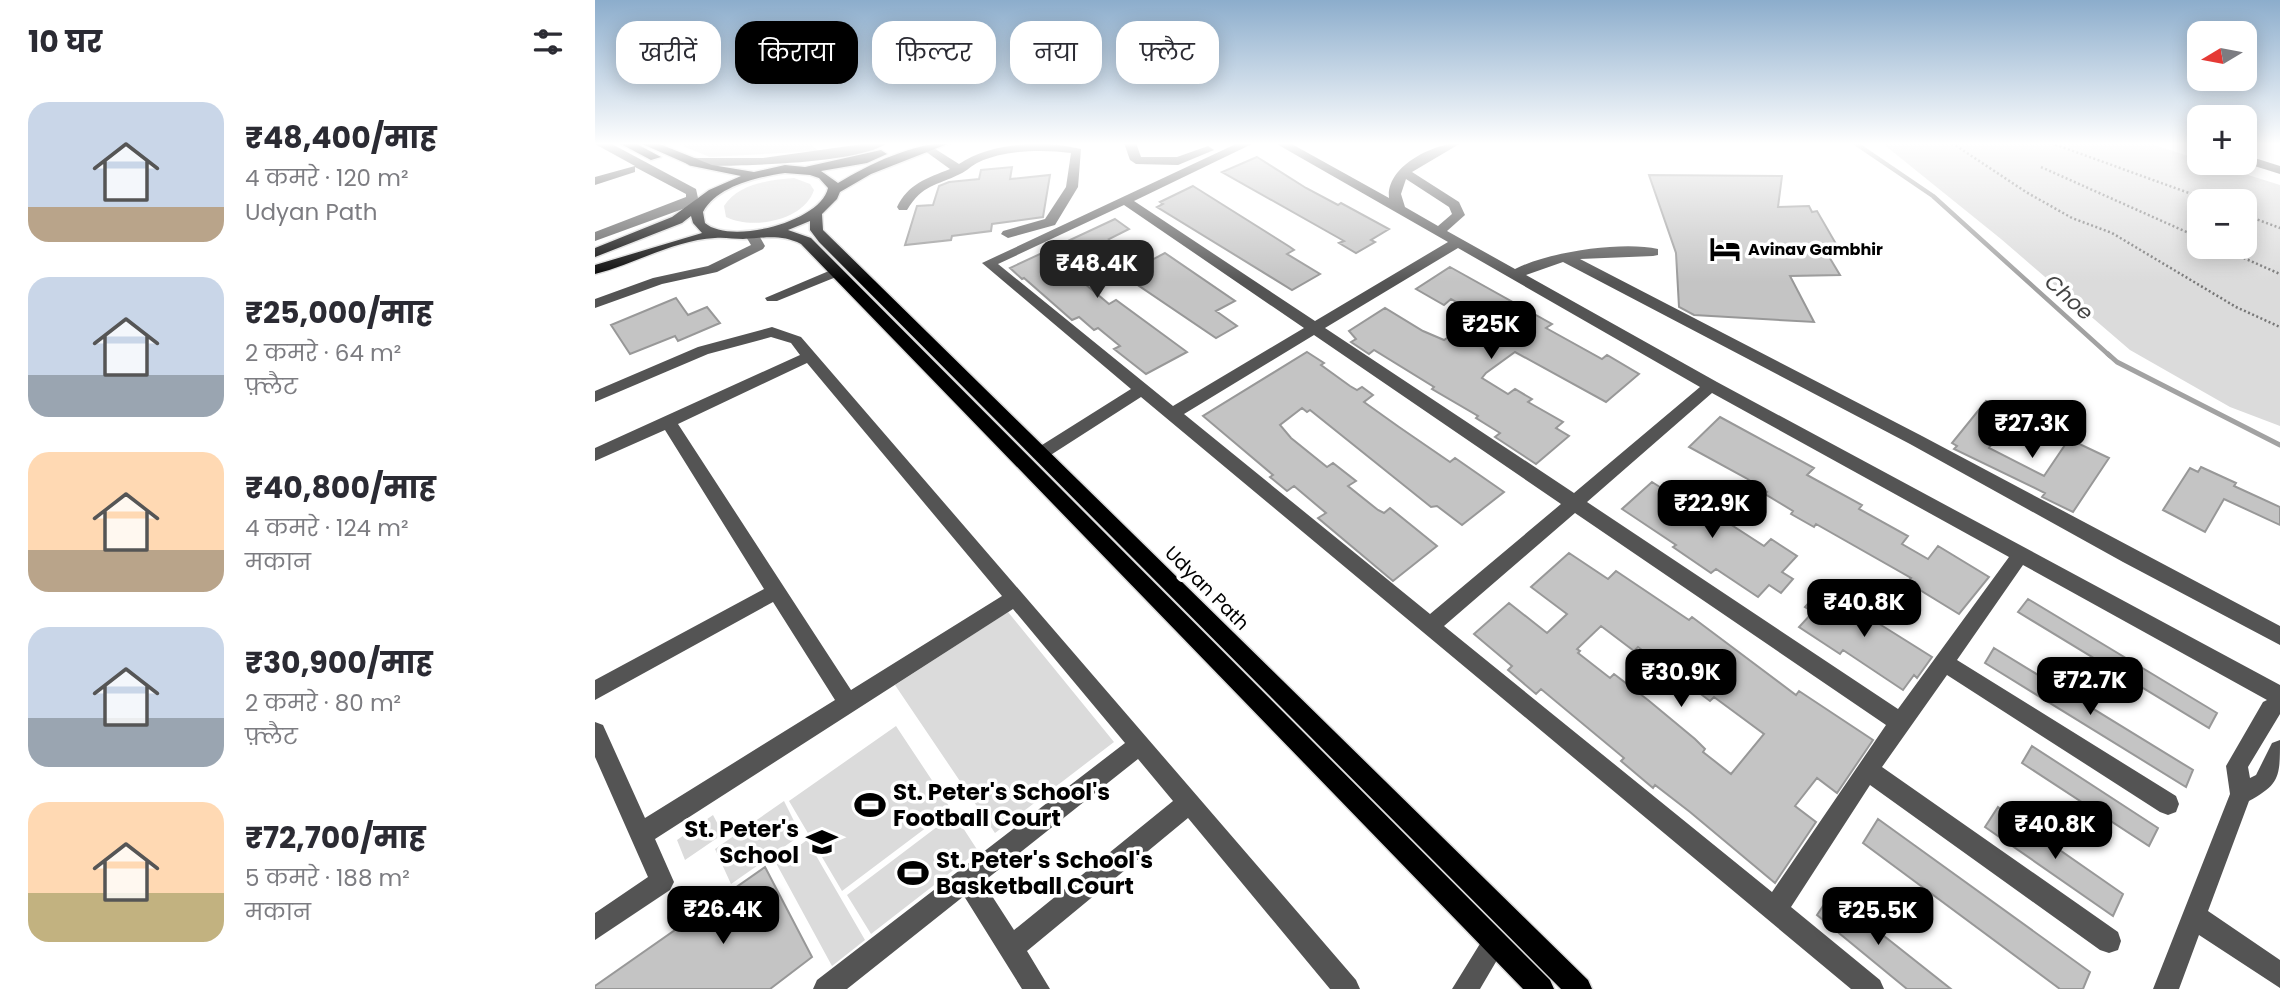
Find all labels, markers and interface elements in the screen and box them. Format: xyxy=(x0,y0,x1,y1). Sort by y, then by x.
text: 10 घर xyxy=(28,20,102,63)
chip: खरीदें xyxy=(616,21,721,84)
chip: किराया xyxy=(735,21,858,84)
chip: फ़िल्टर xyxy=(872,21,996,84)
chip: नया xyxy=(1010,21,1102,84)
chip: फ़्लैट xyxy=(1116,21,1219,84)
north arrow xyxy=(2187,21,2257,91)
map controls xyxy=(2187,21,2257,259)
icon: filters xyxy=(529,23,567,61)
button: + xyxy=(2187,105,2257,175)
text: ₹48,400/माह xyxy=(245,116,437,159)
icon: home xyxy=(84,130,168,214)
text: 4 कमरे · 120 m² xyxy=(245,162,408,194)
button: − xyxy=(2187,189,2257,259)
text: Udyan Path xyxy=(245,196,377,228)
hotel icon: Avinav Gambhir xyxy=(1708,232,1742,266)
place label: Avinav Gambhir xyxy=(1748,238,1883,261)
pin: ₹48.4K xyxy=(1040,240,1154,300)
text: ₹48.4K xyxy=(1056,247,1138,279)
water label: Choe xyxy=(2038,267,2100,327)
text: ₹25,000/माह xyxy=(245,291,433,334)
pin: ₹25K xyxy=(1450,302,1532,361)
icon: home xyxy=(84,305,168,389)
text: ₹25K xyxy=(1462,308,1520,340)
text: 2 कमरे · 64 m² xyxy=(245,337,401,369)
text: फ़्लैट xyxy=(245,371,298,403)
pin: ₹27.3K xyxy=(1975,400,2089,460)
text: ₹27.3K xyxy=(1994,407,2070,439)
text: ₹40,800/माह xyxy=(245,466,436,509)
icon: home xyxy=(84,480,168,564)
pin: ₹22.9K xyxy=(1655,480,1769,540)
text: ₹22.9K xyxy=(1674,487,1750,519)
text: 4 कमरे · 124 m² xyxy=(245,512,409,544)
street label: Udyan Path xyxy=(1159,540,1255,636)
text: मकान xyxy=(245,546,311,578)
pin: ₹40.8K xyxy=(1807,580,1921,639)
text: ₹40.8K xyxy=(1823,586,1905,618)
text: ₹30,900/माह xyxy=(245,641,433,684)
pin: ₹30.9K xyxy=(1624,650,1738,709)
icon: home xyxy=(84,655,168,739)
text: ₹30.9K xyxy=(1641,656,1721,688)
pin: ₹72.7K xyxy=(2033,658,2147,717)
text: ₹72.7K xyxy=(2053,664,2127,696)
text: 2 कमरे · 80 m² xyxy=(245,687,401,719)
text: फ़्लैट xyxy=(245,721,298,753)
place label: St. Peter's School's Football Court xyxy=(893,776,1110,834)
sports icon: St. Peter's School's Football Court xyxy=(853,788,887,822)
pin: ₹40.8K xyxy=(1998,802,2112,861)
text: ₹40.8K xyxy=(2014,808,2096,840)
place label: St. Peter's School xyxy=(684,813,799,871)
text: ₹72,700/माह xyxy=(245,816,426,859)
school or university icon: St. Peter's School xyxy=(805,825,839,859)
icon: home xyxy=(84,830,168,914)
place label: St. Peter's School's Basketball Court xyxy=(936,844,1153,902)
sports icon: St. Peter's School's Basketball Court xyxy=(896,856,930,890)
text: 5 कमरे · 188 m² xyxy=(245,862,410,894)
pin: ₹26.4K xyxy=(666,886,780,946)
pin: ₹25.5K xyxy=(1821,888,1935,947)
text: ₹26.4K xyxy=(683,893,763,925)
text: ₹25.5K xyxy=(1838,894,1918,926)
text: मकान xyxy=(245,896,311,928)

